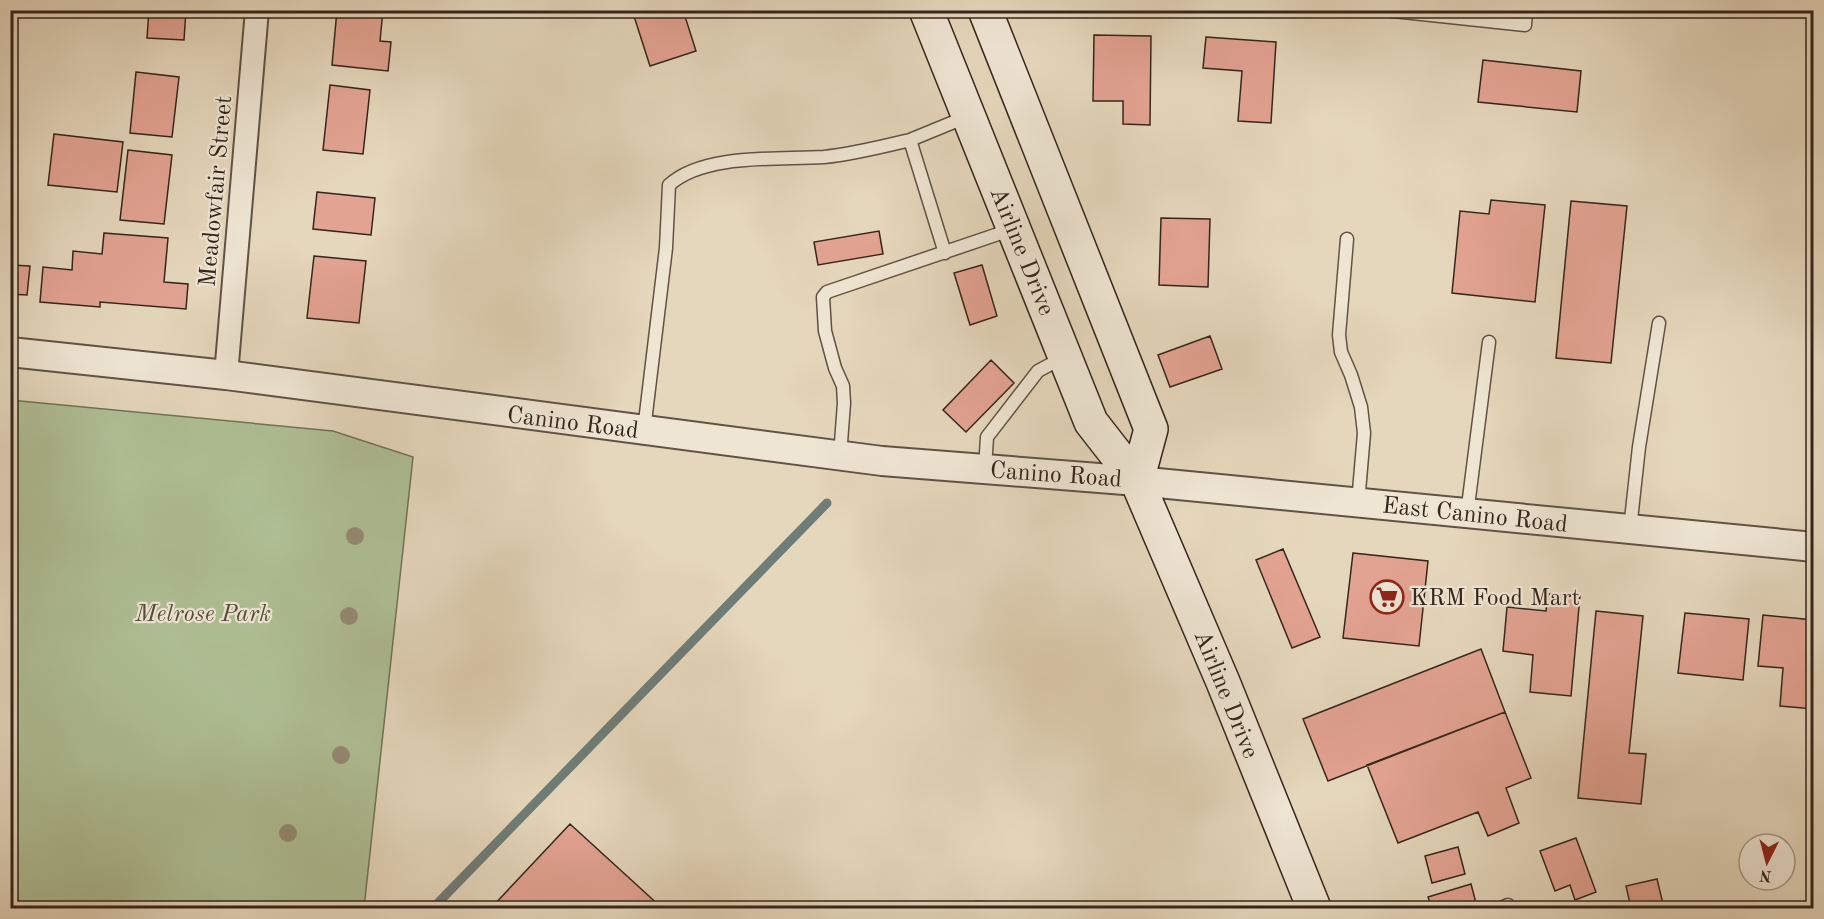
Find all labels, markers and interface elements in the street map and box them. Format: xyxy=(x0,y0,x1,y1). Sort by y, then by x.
street label: Meadowfair Street xyxy=(197,94,237,288)
street label: Airline Drive xyxy=(985,184,1058,319)
street label: Canino Road xyxy=(506,404,640,444)
street label: Canino Road xyxy=(989,459,1123,493)
street label: East Canino Road xyxy=(1381,494,1569,538)
supermarket icon: KRM Food Mart xyxy=(1369,579,1405,615)
place label: KRM Food Mart xyxy=(1410,587,1580,611)
park label: Melrose Park xyxy=(134,603,271,627)
street label: Airline Drive xyxy=(1189,627,1262,762)
north arrow xyxy=(1737,832,1797,892)
text: N xyxy=(1758,866,1773,884)

